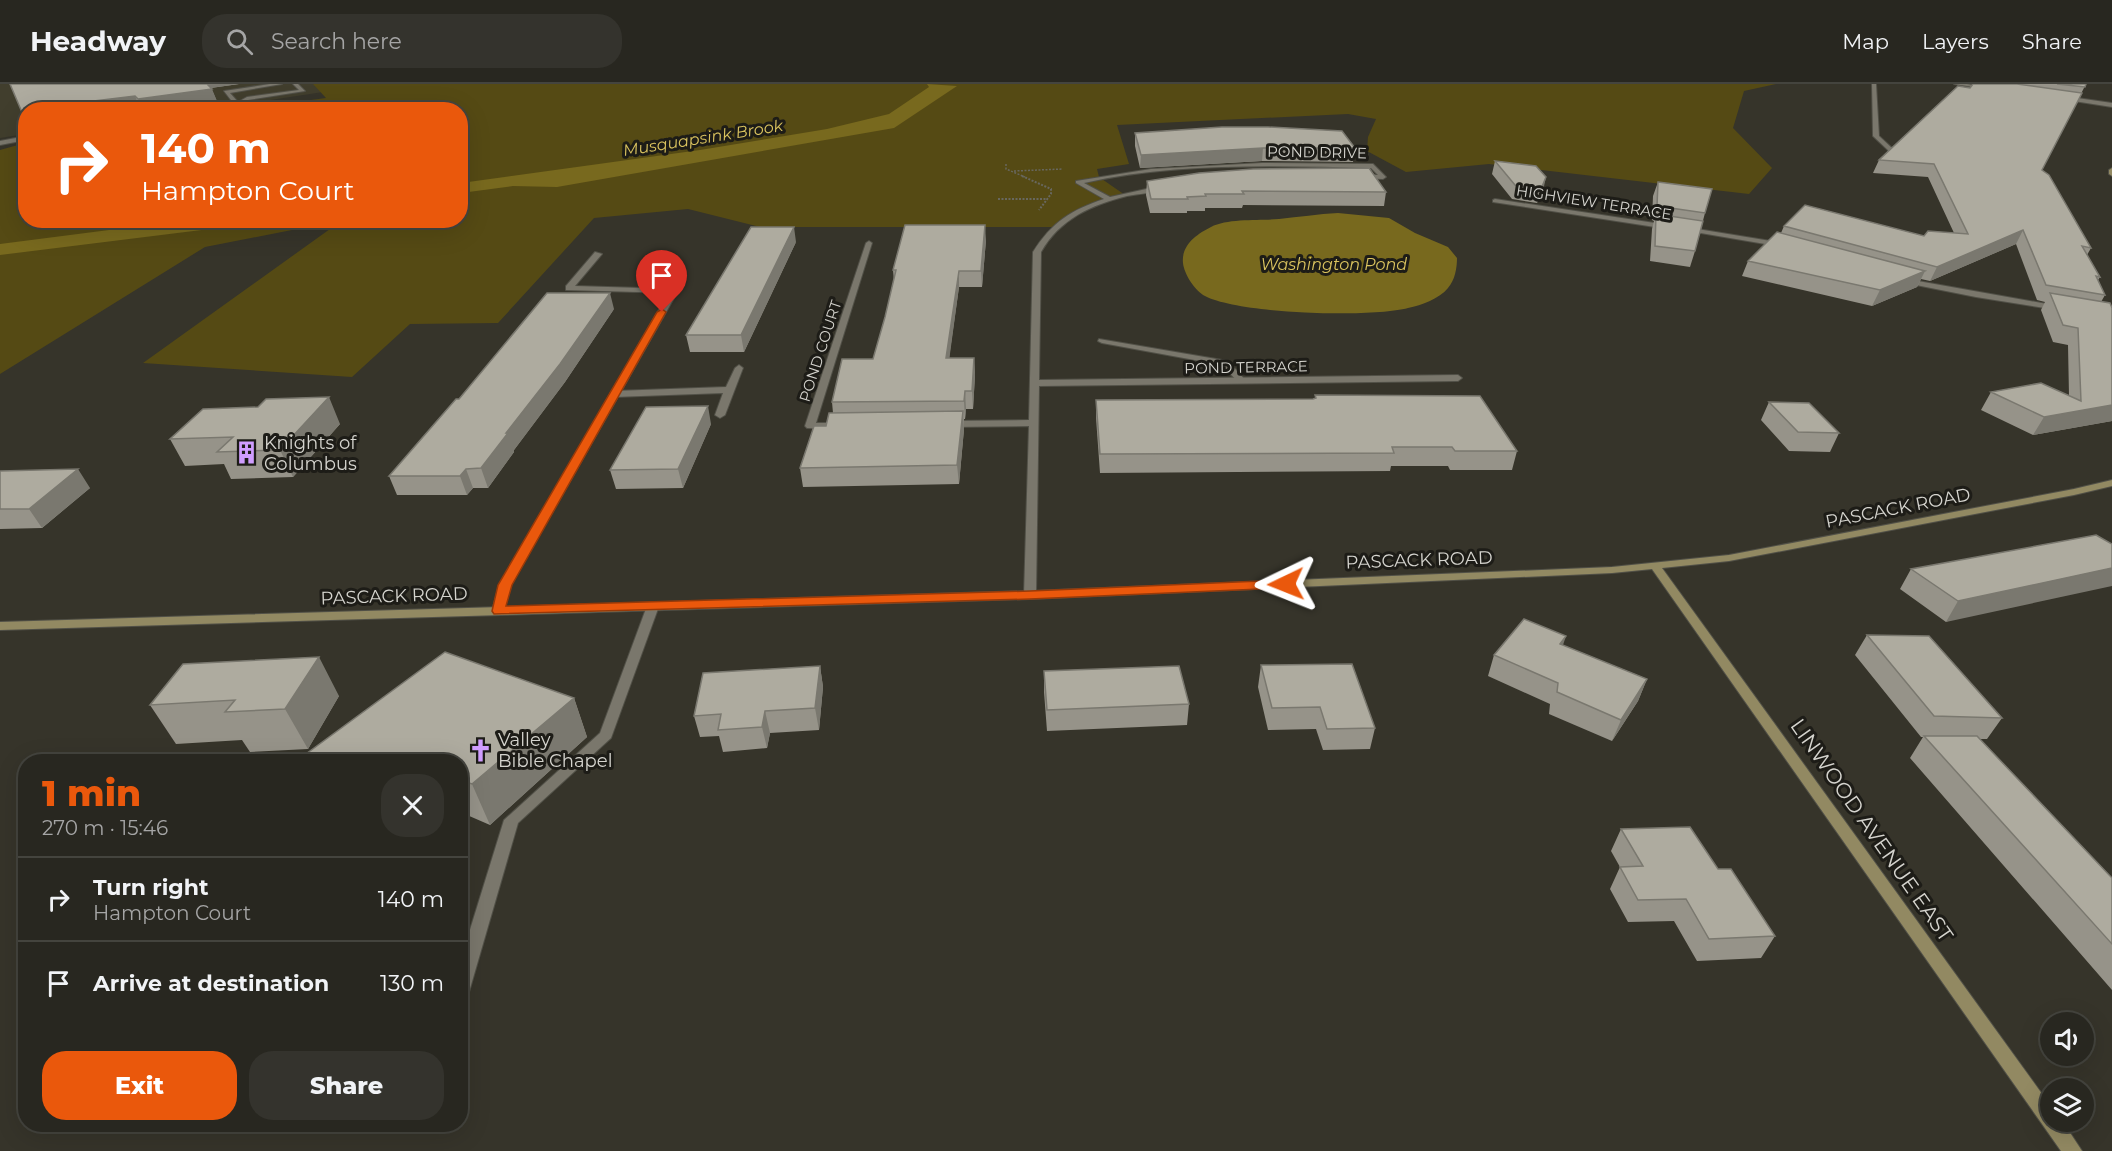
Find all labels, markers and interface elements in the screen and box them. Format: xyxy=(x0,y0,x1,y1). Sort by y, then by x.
search box xyxy=(202,14,622,68)
text: Headway xyxy=(30,24,166,58)
icon: search xyxy=(223,25,256,58)
text: Search here xyxy=(271,28,402,55)
text: Map xyxy=(1842,29,1889,54)
text: Layers xyxy=(1922,29,1989,54)
text: Share xyxy=(2022,29,2082,54)
water label: Musquapsink Brook xyxy=(622,116,786,160)
text: 140 m xyxy=(141,122,271,174)
icon: right xyxy=(42,126,120,204)
street label: POND DRIVE xyxy=(1267,142,1367,162)
text: Hampton Court xyxy=(141,174,354,207)
street label: HIGHVIEW TERRACE xyxy=(1515,180,1673,224)
pin xyxy=(636,250,687,312)
water label: Washington Pond xyxy=(1261,255,1407,274)
icon: arrive xyxy=(645,259,678,292)
street label: POND COURT xyxy=(795,297,845,404)
street label: POND TERRACE xyxy=(1184,356,1308,378)
place label: Knights of Columbus xyxy=(264,432,357,475)
building icon: Knights of Columbus xyxy=(233,440,259,466)
street label: PASCACK ROAD xyxy=(1824,483,1972,533)
street label: PASCACK ROAD xyxy=(1345,546,1493,574)
position arrow xyxy=(1254,552,1318,616)
street label: PASCACK ROAD xyxy=(320,582,468,610)
street label: LINWOOD AVENUE EAST xyxy=(1785,714,1959,946)
place label: Valley Bible Chapel xyxy=(498,729,613,772)
church icon: Valley Bible Chapel xyxy=(467,737,493,763)
text: 1 min xyxy=(42,771,141,815)
button: close xyxy=(381,774,444,837)
text: 270 m · 15:46 xyxy=(42,816,168,840)
text: Turn right xyxy=(93,874,208,901)
icon: right xyxy=(42,883,75,916)
text: 140 m xyxy=(378,886,444,913)
text: Hampton Court xyxy=(93,901,251,925)
icon: arrive xyxy=(42,967,75,1000)
text: Arrive at destination xyxy=(93,970,329,997)
text: 130 m xyxy=(380,970,444,997)
map controls xyxy=(2040,1012,2094,1132)
button: sound xyxy=(2040,1012,2094,1066)
button: Exit xyxy=(42,1051,237,1120)
button: Share xyxy=(249,1051,444,1120)
button: layers xyxy=(2040,1078,2094,1132)

